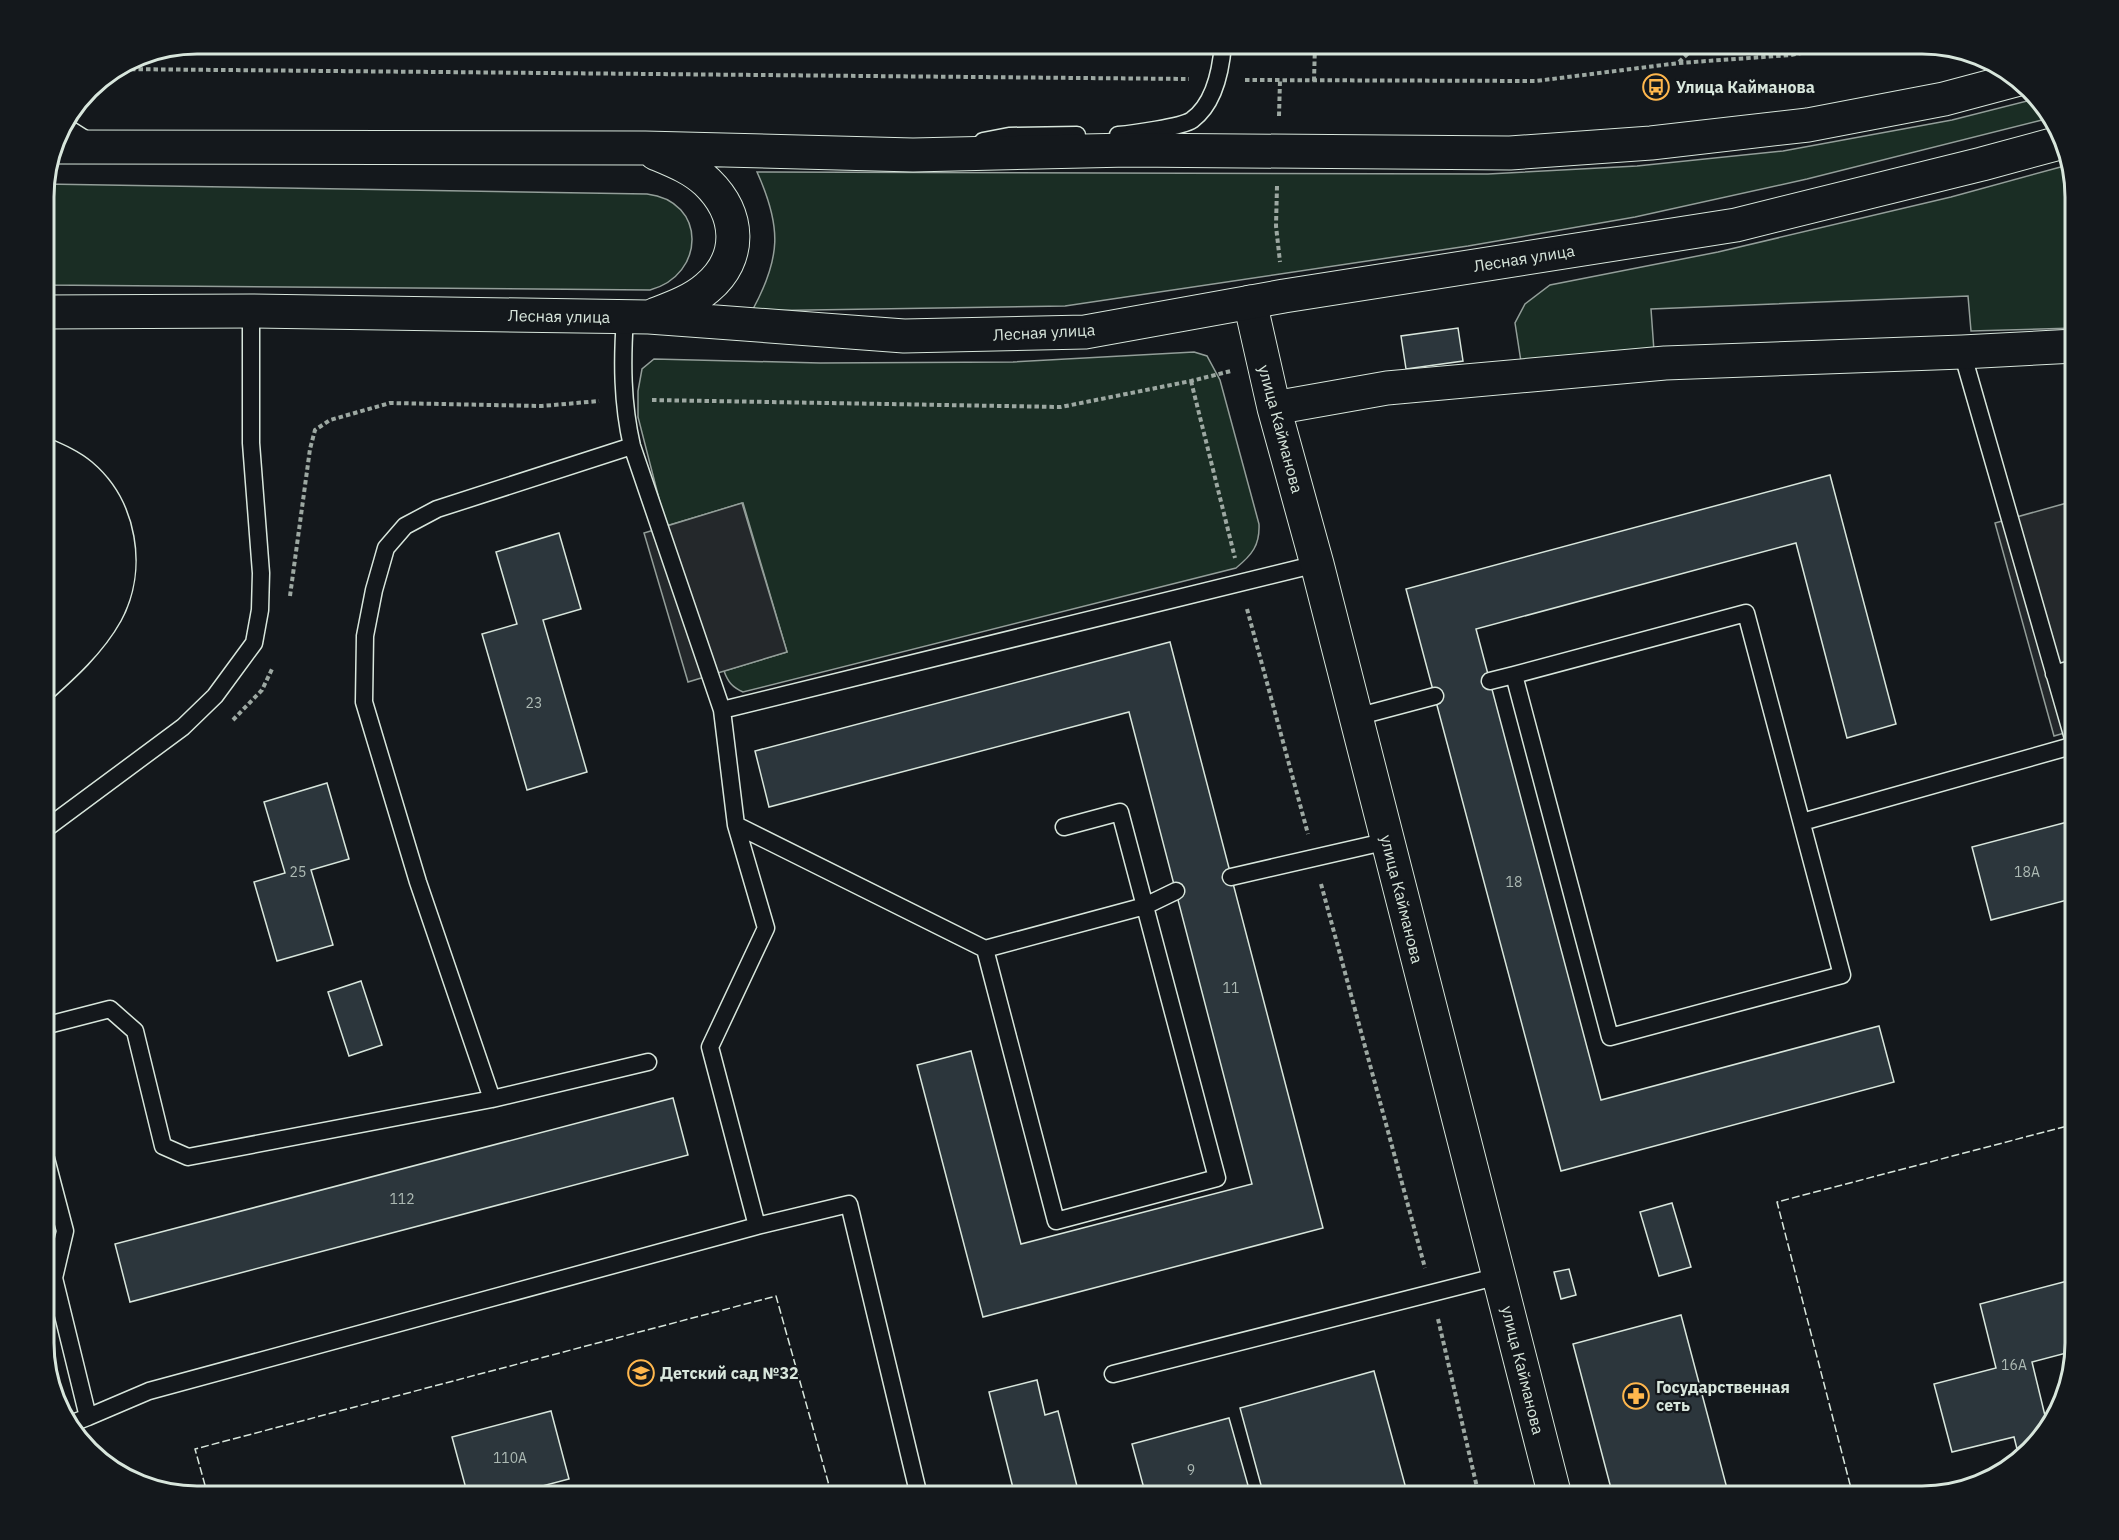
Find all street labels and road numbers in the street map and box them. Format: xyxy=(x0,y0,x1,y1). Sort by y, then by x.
street label: Лесная улица xyxy=(1472,240,1577,276)
street label: Лесная улица xyxy=(508,305,611,327)
street label: Лесная улица xyxy=(992,319,1096,345)
street label: улица Кайманова xyxy=(1254,363,1308,496)
street label: улица Кайманова xyxy=(1376,833,1428,966)
street label: улица Кайманова xyxy=(1497,1304,1549,1437)

